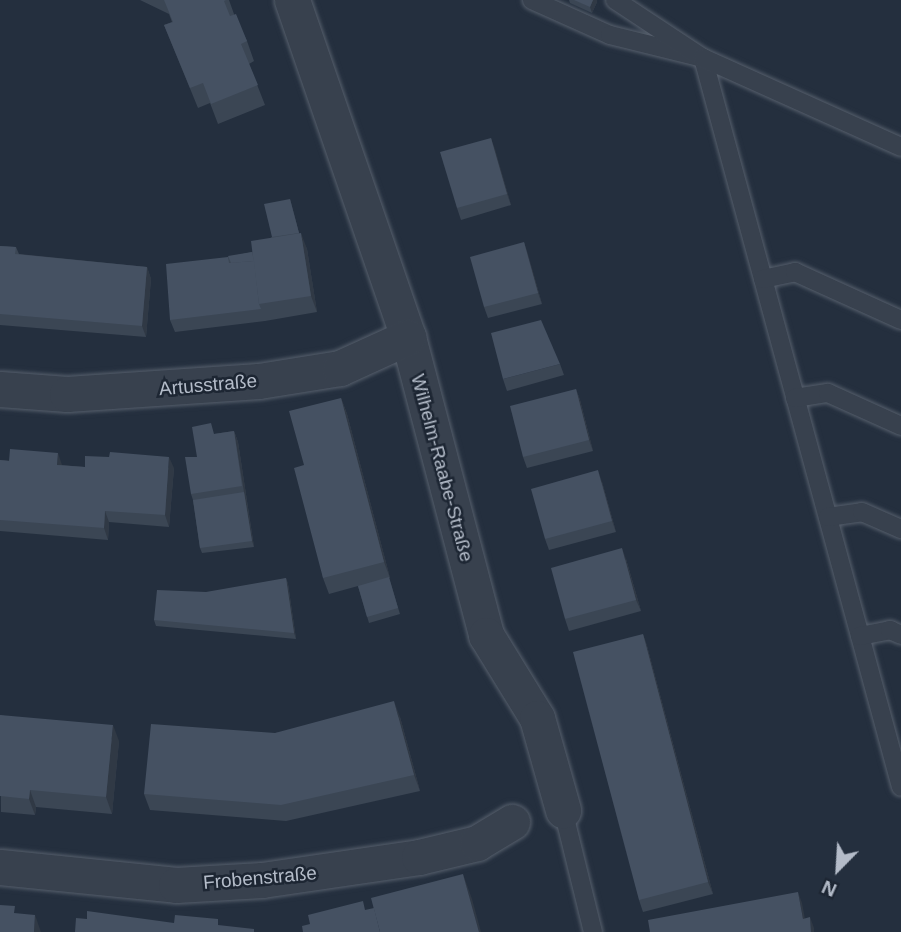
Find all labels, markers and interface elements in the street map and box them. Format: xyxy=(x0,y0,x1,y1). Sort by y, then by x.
street label: Artusstraße xyxy=(158,369,258,401)
street label: Wilhelm-Raabe-Straße xyxy=(406,372,478,564)
north arrow xyxy=(803,834,873,904)
street label: Frobenstraße xyxy=(202,862,318,894)
text: N xyxy=(819,876,840,901)

